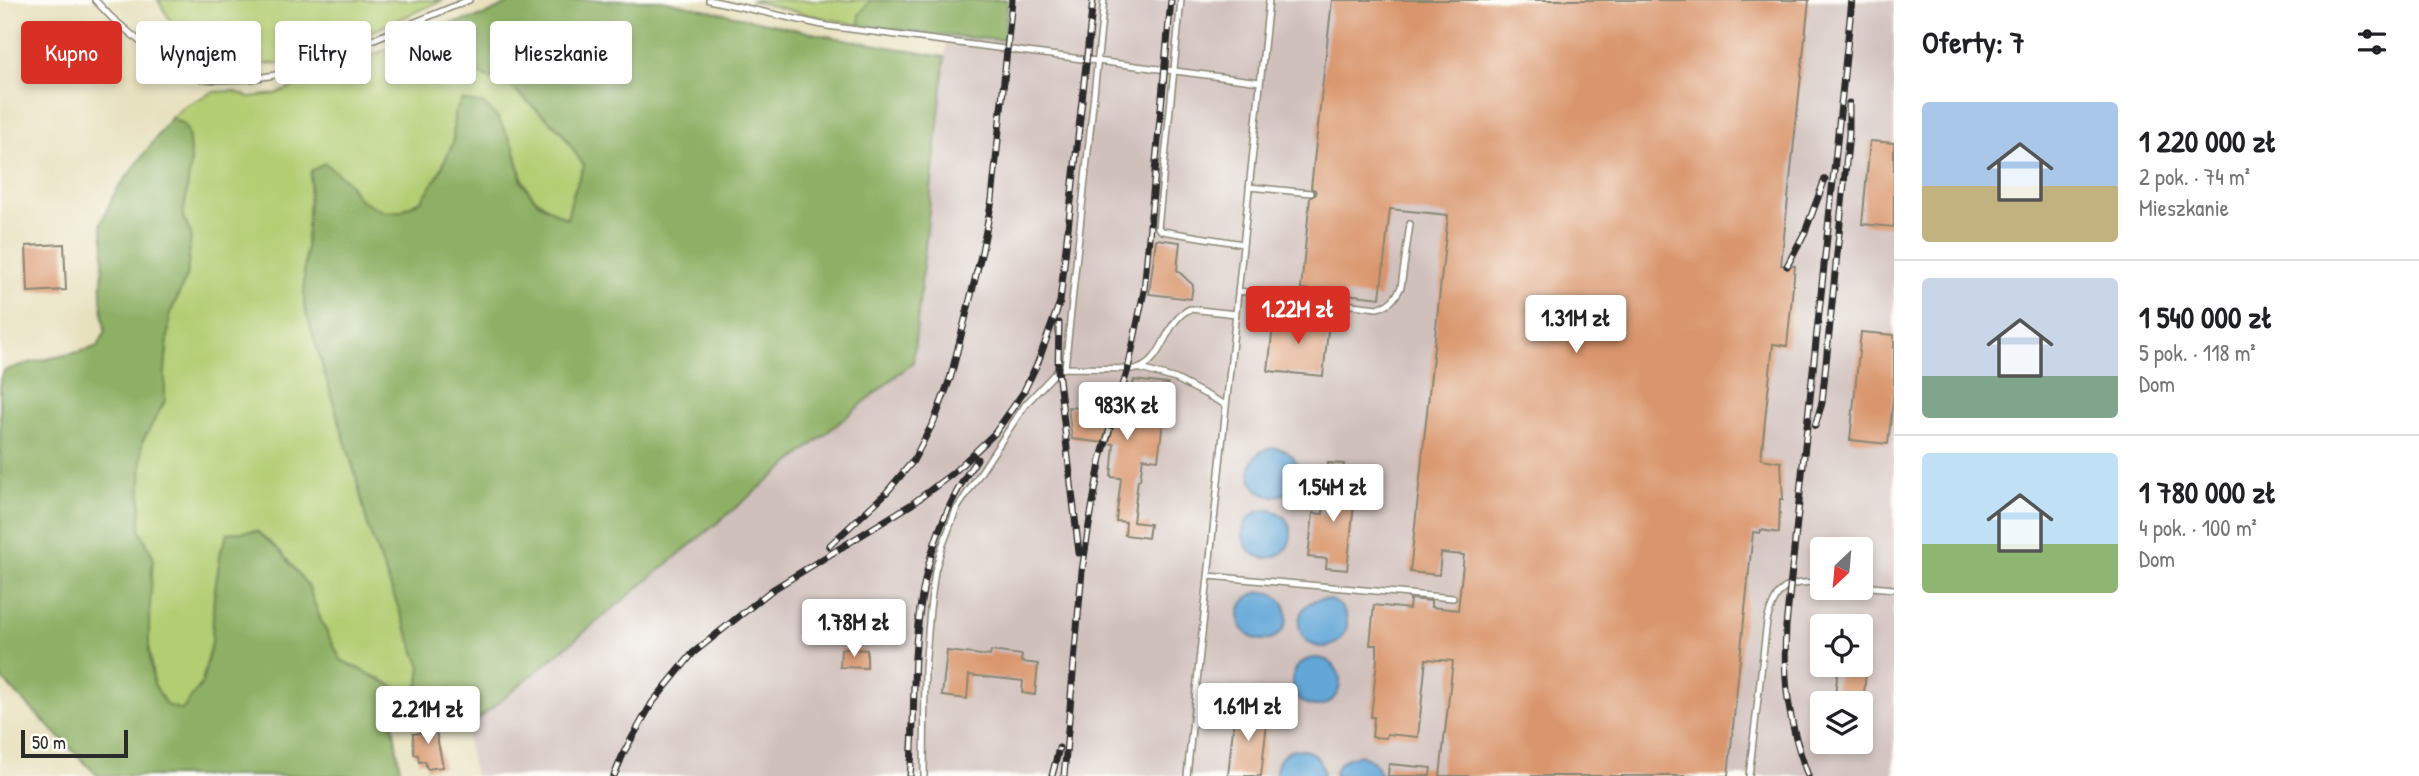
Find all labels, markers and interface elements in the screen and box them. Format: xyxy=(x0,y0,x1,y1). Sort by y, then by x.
chip: Kupno xyxy=(21,21,122,84)
chip: Wynajem xyxy=(136,21,261,84)
chip: Filtry xyxy=(275,21,371,84)
chip: Nowe xyxy=(385,21,476,84)
chip: Mieszkanie xyxy=(490,21,632,84)
text: Oferty: 7 xyxy=(1922,22,2025,62)
icon: filters xyxy=(2353,23,2391,61)
text: 1 220 000 zł xyxy=(2139,121,2277,161)
icon: home xyxy=(1978,130,2062,214)
text: 2 pok. · 74 m² xyxy=(2139,161,2250,192)
text: Mieszkanie xyxy=(2139,192,2229,223)
pin: 1.22M zł xyxy=(1226,286,1370,346)
text: 1.22M zł xyxy=(1262,293,1334,324)
pin: 1.31M zł xyxy=(1504,296,1648,355)
text: 1 540 000 zł xyxy=(2139,297,2273,337)
text: 1.31M zł xyxy=(1541,302,1611,333)
icon: home xyxy=(1978,306,2062,390)
text: 5 pok. · 118 m² xyxy=(2139,337,2256,368)
text: Dom xyxy=(2139,368,2175,399)
pin: 983K zł xyxy=(1062,382,1192,442)
text: 983K zł xyxy=(1095,389,1159,420)
pin: 1.54M zł xyxy=(1261,464,1405,524)
text: 1.54M zł xyxy=(1298,471,1368,502)
text: 1 780 000 zł xyxy=(2139,472,2276,512)
icon: home xyxy=(1978,481,2062,565)
text: 4 pok. · 100 m² xyxy=(2139,512,2257,543)
north arrow xyxy=(1810,537,1872,600)
map controls xyxy=(1810,537,1873,754)
text: Dom xyxy=(2139,543,2175,574)
pin: 1.78M zł xyxy=(782,600,926,659)
text: 1.78M zł xyxy=(818,606,890,637)
button: locate xyxy=(1810,614,1873,677)
pin: 1.61M zł xyxy=(1176,684,1320,743)
pin: 2.21M zł xyxy=(356,686,500,746)
text: 1.61M zł xyxy=(1214,690,1282,721)
button: layers xyxy=(1810,691,1873,754)
text: 2.21M zł xyxy=(392,693,464,724)
scale bar xyxy=(21,727,128,759)
text: 50 m xyxy=(32,729,66,755)

